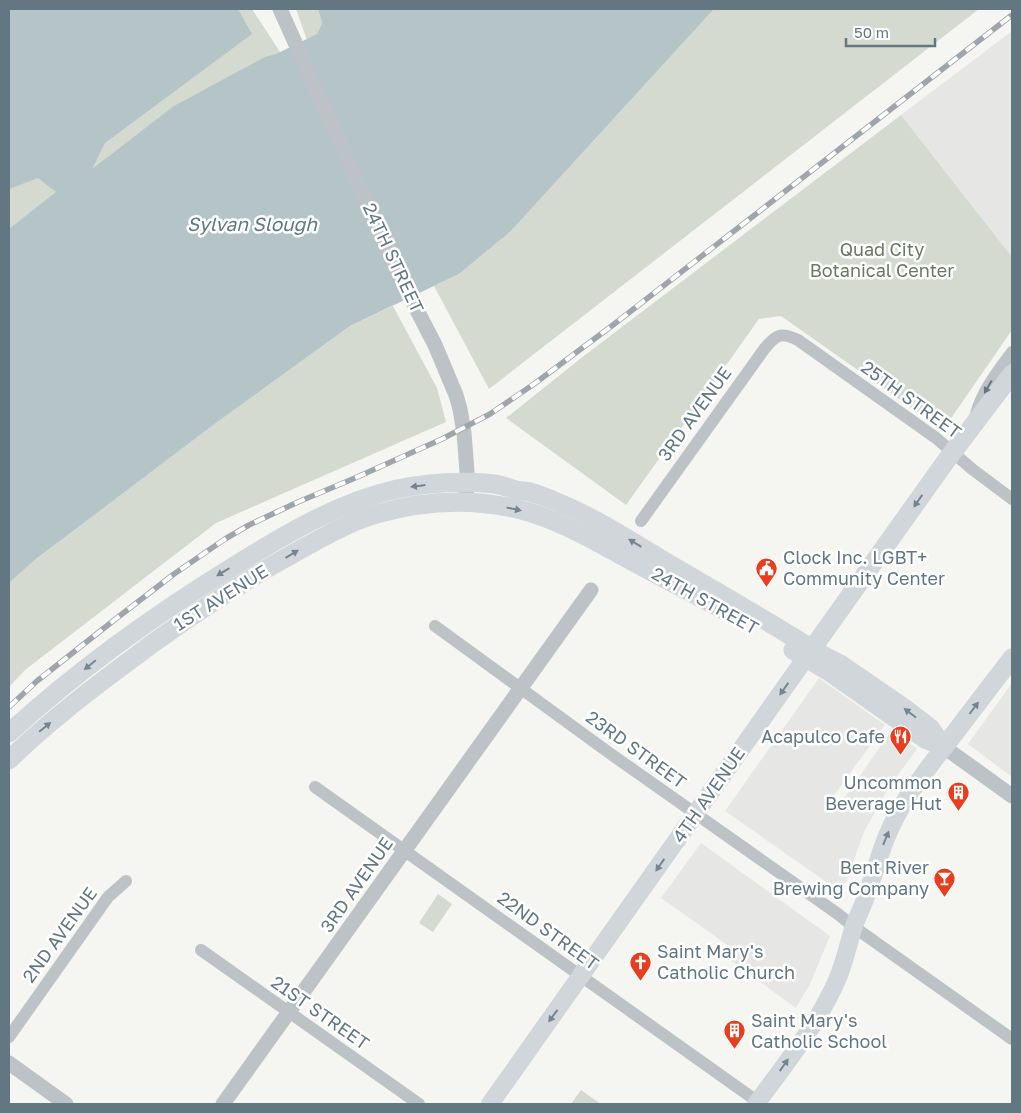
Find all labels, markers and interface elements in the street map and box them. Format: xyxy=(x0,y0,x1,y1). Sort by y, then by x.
scale bar xyxy=(846,15,935,47)
text: 50 m xyxy=(854,23,889,41)
street label: 24TH STREET xyxy=(359,199,429,316)
water label: Sylvan Slough xyxy=(187,212,318,235)
park label: Quad City Botanical Center xyxy=(810,238,954,281)
street label: 25TH STREET xyxy=(857,356,966,443)
street label: 3RD AVENUE xyxy=(653,362,736,465)
one-way arrow xyxy=(984,380,993,393)
one-way arrow xyxy=(410,482,426,490)
one-way arrow xyxy=(913,494,923,507)
one-way arrow xyxy=(506,505,522,513)
one-way arrow xyxy=(629,539,642,548)
place label: Clock Inc. LGBT+ Community Center xyxy=(783,546,945,589)
one-way arrow xyxy=(286,549,299,558)
public building icon: Clock Inc. LGBT+ Community Center xyxy=(755,556,779,587)
street label: 1ST AVENUE xyxy=(169,559,272,635)
street label: 24TH STREET xyxy=(648,562,763,639)
one-way arrow xyxy=(216,568,229,577)
one-way arrow xyxy=(83,660,96,671)
one-way arrow xyxy=(780,683,790,696)
one-way arrow xyxy=(969,701,979,715)
street label: 23RD STREET xyxy=(582,706,691,793)
one-way arrow xyxy=(904,707,917,718)
one-way arrow xyxy=(38,722,52,732)
place label: Acapulco Cafe xyxy=(761,725,885,747)
restaurant icon: Acapulco Cafe xyxy=(889,725,913,756)
street label: 4TH AVENUE xyxy=(667,742,749,846)
place label: Uncommon Beverage Hut xyxy=(825,771,942,814)
building icon: Uncommon Beverage Hut xyxy=(946,781,970,812)
one-way arrow xyxy=(882,830,890,845)
street label: 3RD AVENUE xyxy=(315,833,397,936)
place label: Bent River Brewing Company xyxy=(773,856,929,899)
one-way arrow xyxy=(655,858,665,872)
bar icon: Bent River Brewing Company xyxy=(933,866,957,897)
street label: 2ND AVENUE xyxy=(17,882,101,986)
street label: 22ND STREET xyxy=(494,886,603,974)
place label: Saint Mary's Catholic Church xyxy=(657,940,795,983)
church icon: Saint Mary's Catholic Church xyxy=(629,950,653,981)
street label: 21ST STREET xyxy=(267,970,374,1054)
one-way arrow xyxy=(547,1009,558,1022)
place label: Saint Mary's Catholic School xyxy=(751,1009,887,1052)
building icon: Saint Mary's Catholic School xyxy=(723,1019,747,1050)
one-way arrow xyxy=(779,1058,789,1071)

